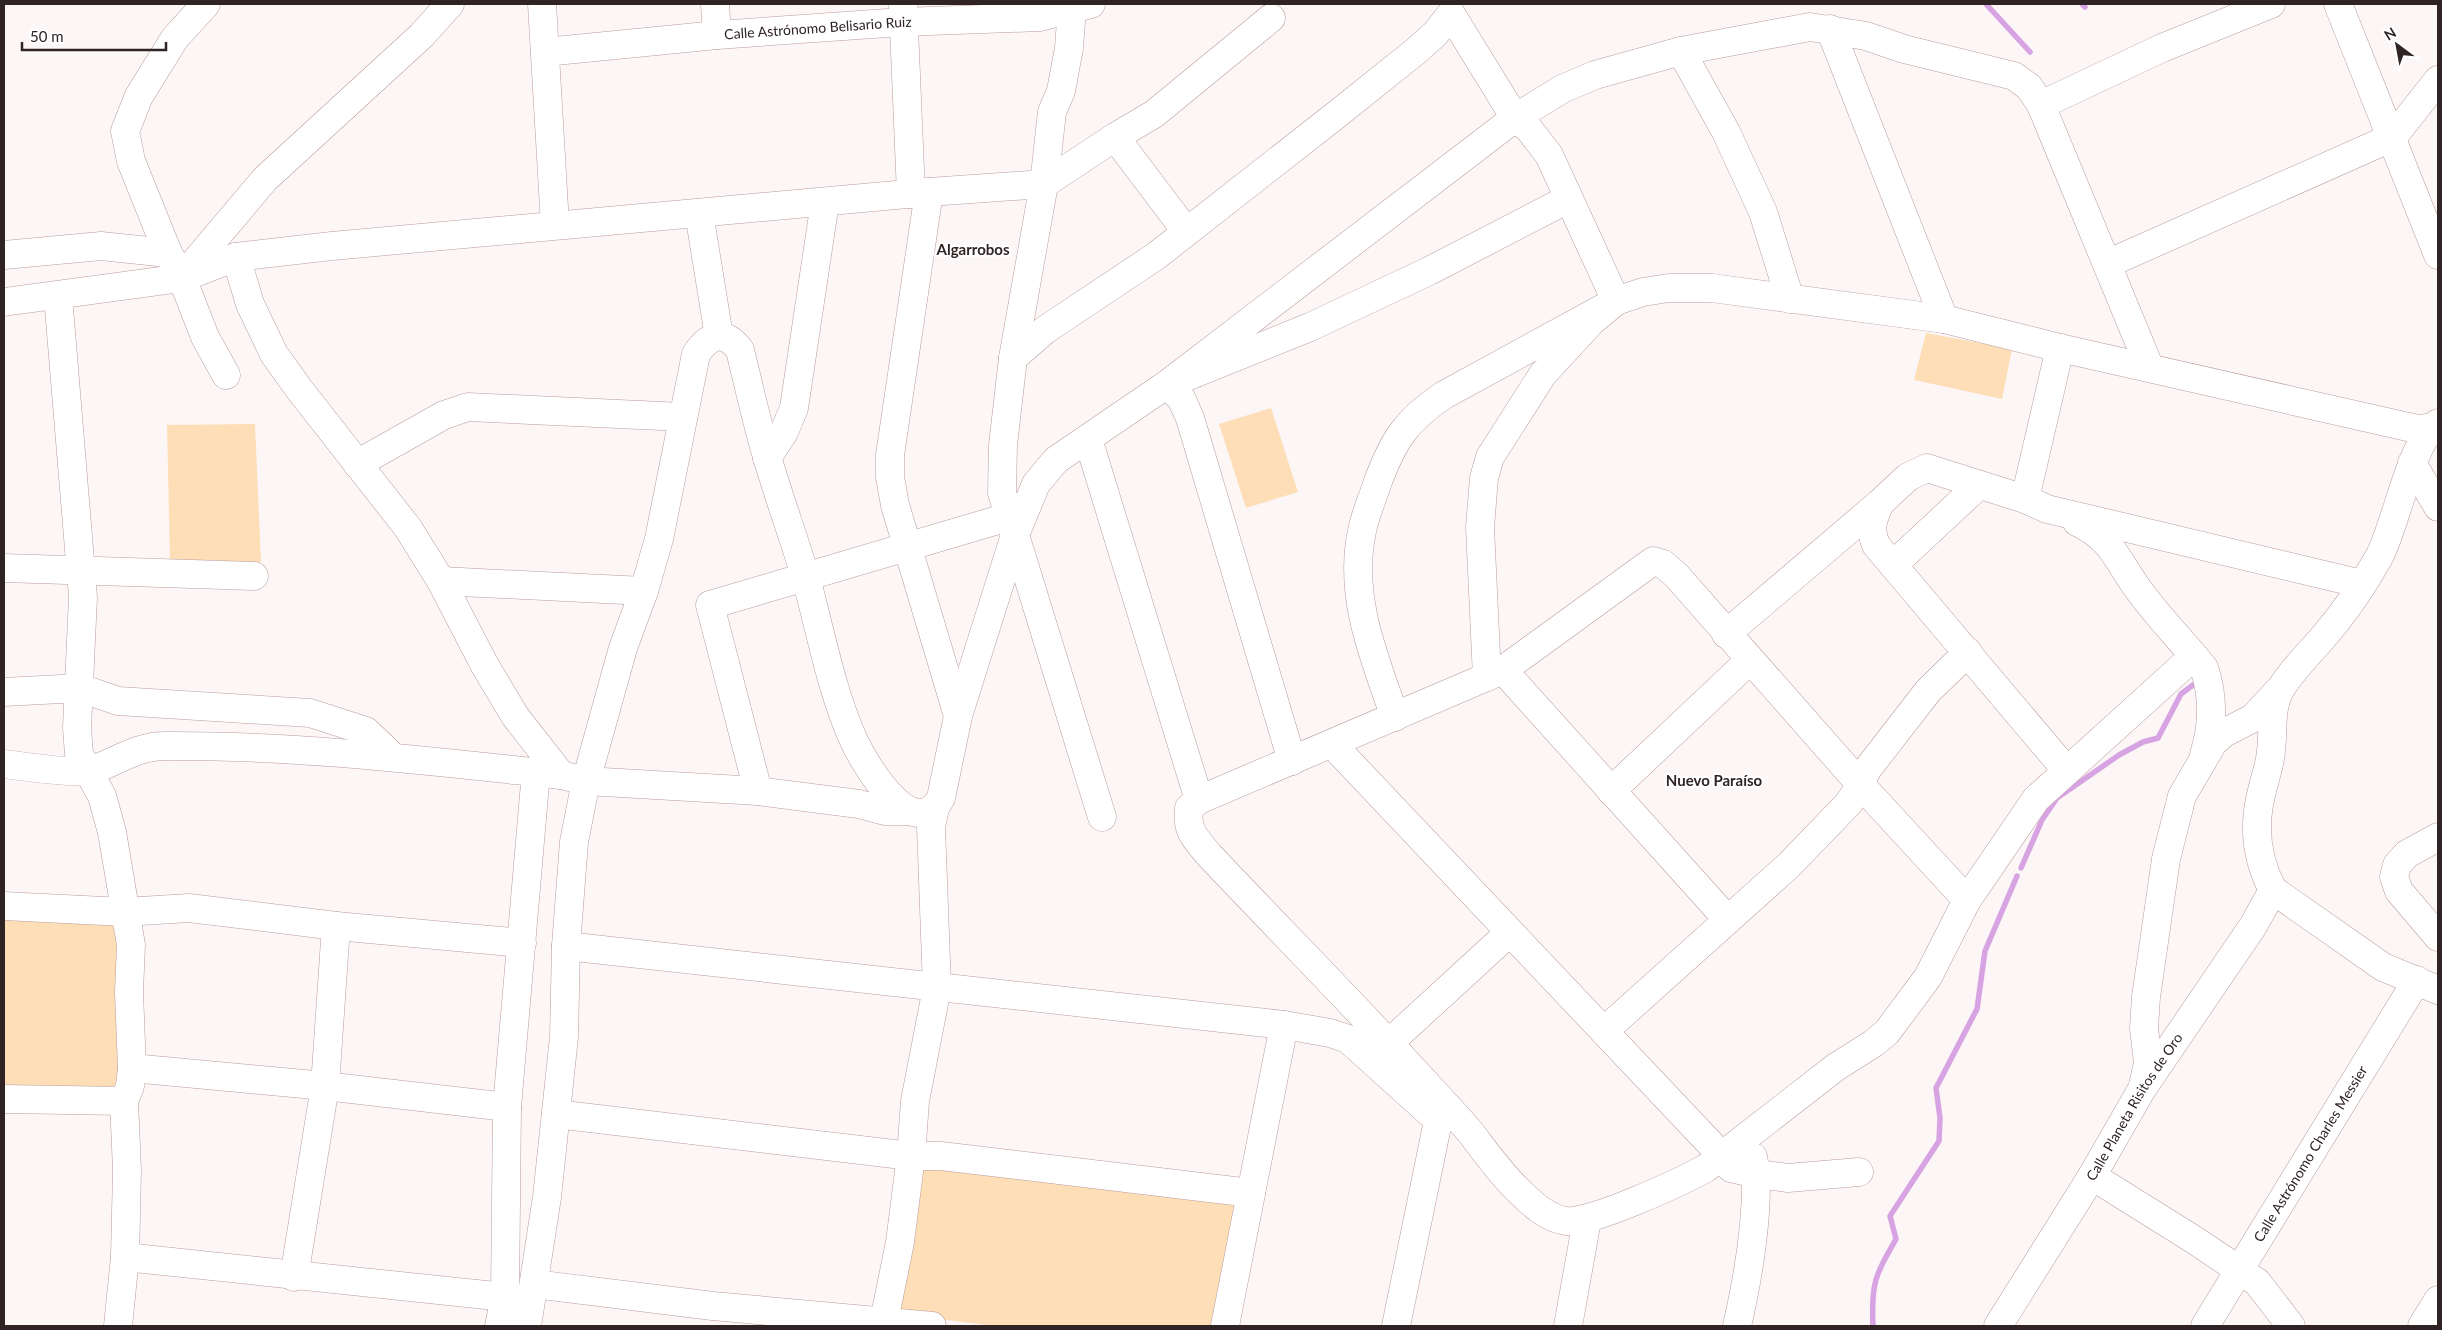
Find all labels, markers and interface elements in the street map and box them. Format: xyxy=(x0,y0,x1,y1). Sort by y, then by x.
street label: Calle Astrónomo Belisario Ruiz xyxy=(724,13,912,42)
scale bar xyxy=(22,20,166,52)
north arrow xyxy=(2372,20,2422,70)
text: N xyxy=(2381,23,2399,44)
text: 50 m xyxy=(30,27,64,45)
district label: Algarrobos xyxy=(936,240,1010,258)
district label: Nuevo Paraíso xyxy=(1666,771,1763,789)
street label: Calle Planeta Risitos de Oro xyxy=(2082,1030,2186,1184)
street label: Calle Astrónomo Charles Messier xyxy=(2250,1062,2371,1245)

